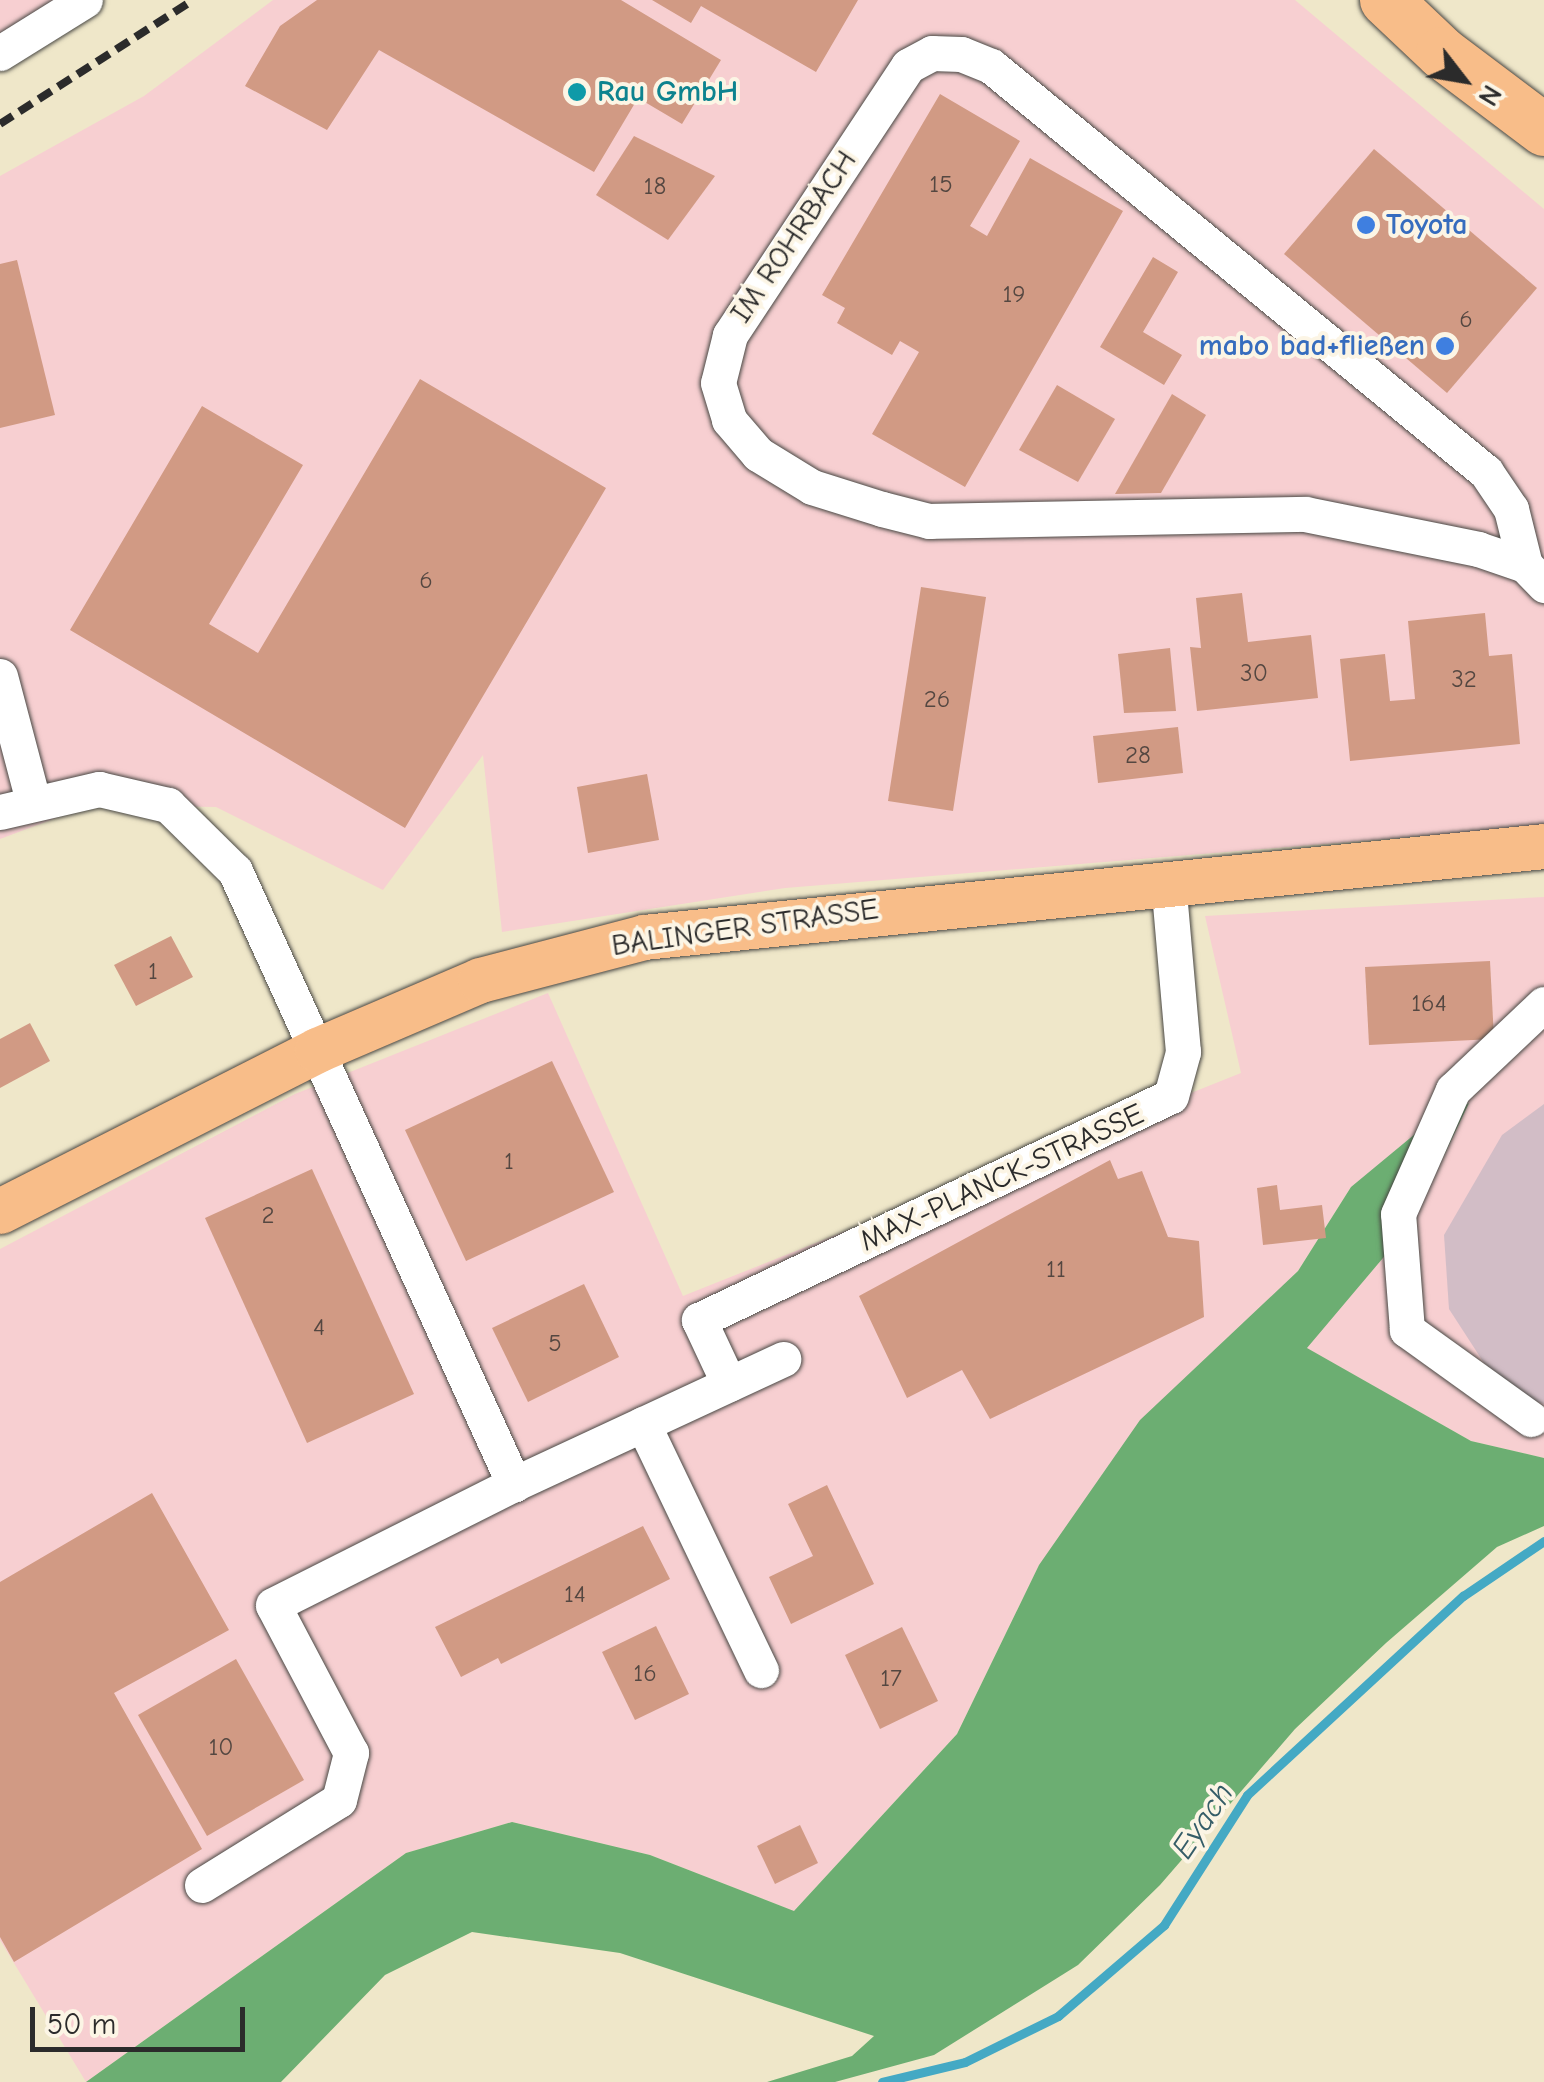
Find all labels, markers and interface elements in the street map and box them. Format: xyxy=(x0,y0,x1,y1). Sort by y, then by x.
north arrow xyxy=(1414,30,1514,130)
place label: Rau GmbH xyxy=(597,74,738,110)
text: N xyxy=(1471,79,1508,112)
marker: Rau GmbH xyxy=(566,81,588,103)
street label: IM ROHRBACH xyxy=(723,144,865,330)
house number: 15 xyxy=(929,169,953,199)
house number: 18 xyxy=(644,171,666,201)
place label: Toyota xyxy=(1386,207,1468,243)
marker: Toyota xyxy=(1355,214,1377,236)
house number: 19 xyxy=(1002,279,1026,309)
house number: 6 xyxy=(1459,304,1473,334)
place label: mabo bad+fließen xyxy=(1199,328,1425,364)
marker: mabo bad+fließen xyxy=(1434,335,1456,357)
house number: 6 xyxy=(419,565,433,595)
house number: 30 xyxy=(1240,658,1268,688)
house number: 32 xyxy=(1451,664,1477,694)
house number: 26 xyxy=(924,684,950,714)
house number: 28 xyxy=(1125,740,1151,770)
street label: BALINGER STRASSE xyxy=(609,891,881,965)
house number: 1 xyxy=(148,956,158,986)
house number: 164 xyxy=(1411,988,1447,1018)
street label: MAX-PLANCK-STRASSE xyxy=(854,1096,1150,1260)
house number: 1 xyxy=(504,1146,514,1176)
house number: 2 xyxy=(261,1200,275,1230)
house number: 11 xyxy=(1046,1254,1066,1284)
house number: 4 xyxy=(313,1312,325,1342)
house number: 5 xyxy=(548,1328,562,1358)
house number: 14 xyxy=(564,1579,586,1609)
house number: 16 xyxy=(633,1658,657,1688)
house number: 17 xyxy=(880,1663,902,1693)
house number: 10 xyxy=(208,1732,234,1762)
water label: Eyach xyxy=(1164,1776,1242,1866)
scale bar xyxy=(35,1987,250,2049)
text: 50 m xyxy=(47,2007,116,2042)

